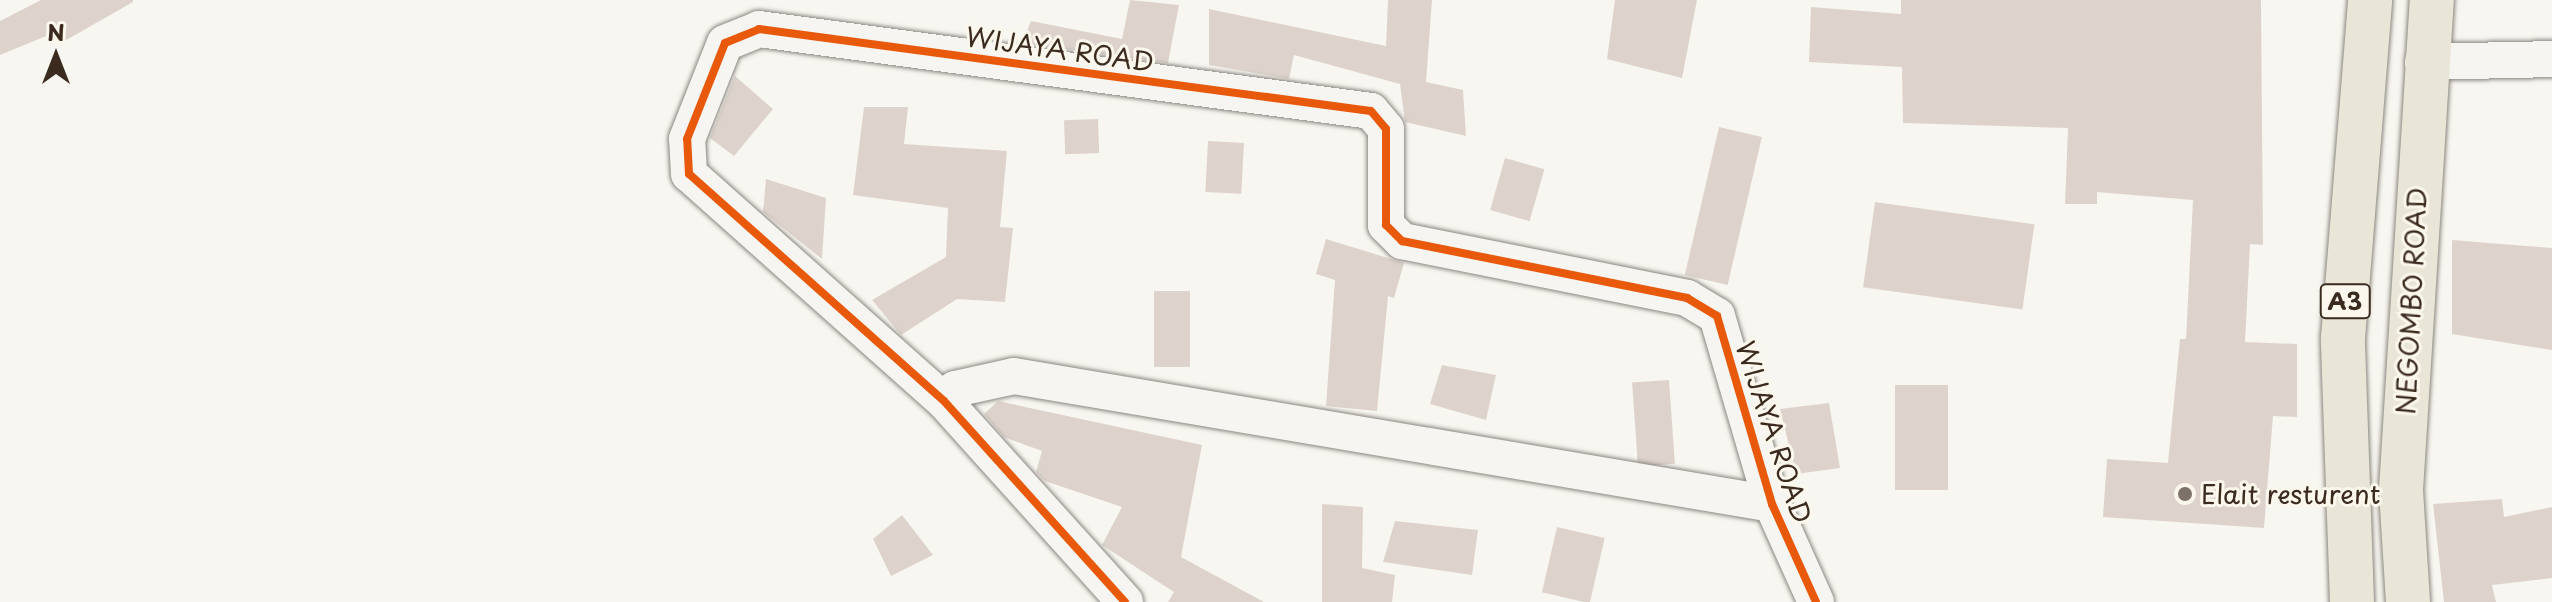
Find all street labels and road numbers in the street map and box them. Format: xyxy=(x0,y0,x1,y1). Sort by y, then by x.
street label: WIJAYA ROAD xyxy=(964,20,1156,78)
street label: NEGOMBO ROAD xyxy=(2389,186,2433,416)
road number: A3 xyxy=(2319,281,2371,321)
street label: WIJAYA ROAD xyxy=(1730,337,1818,527)

